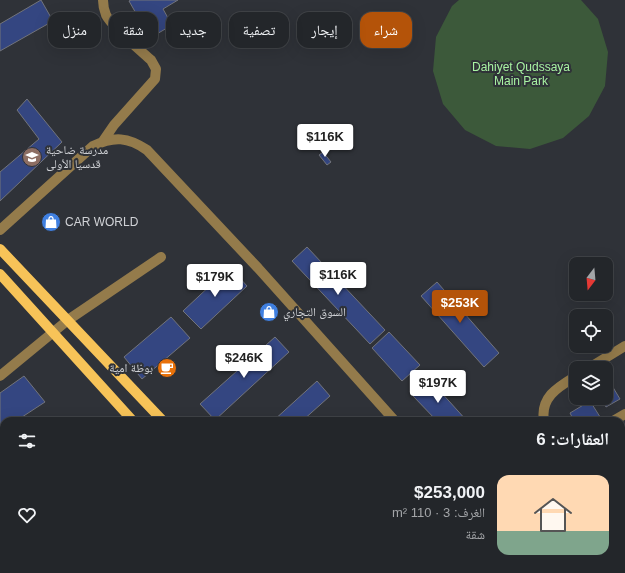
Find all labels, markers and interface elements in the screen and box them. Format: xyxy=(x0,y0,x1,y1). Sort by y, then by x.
chip: منزل xyxy=(48,12,101,48)
chip: شقة xyxy=(109,12,158,48)
chip: جديد xyxy=(166,12,221,48)
chip: تصفية xyxy=(229,12,289,48)
chip: إيجار xyxy=(297,12,352,48)
chip: شراء xyxy=(360,12,412,48)
park label: Dahiyet Qudssaya Main Park xyxy=(472,60,570,88)
pin: $116K xyxy=(297,124,353,158)
text: $116K xyxy=(306,129,344,144)
place label: مدرسة ضاحية قدسيا الأولى xyxy=(46,143,108,171)
school or university icon: مدرسة ضاحية قدسيا الأولى xyxy=(21,146,43,168)
shop icon: CAR WORLD xyxy=(40,211,62,233)
place label: CAR WORLD xyxy=(65,215,139,229)
north arrow xyxy=(569,257,613,301)
map controls xyxy=(569,257,613,405)
pin: $116K xyxy=(310,262,366,296)
pin: $179K xyxy=(187,264,243,298)
text: $116K xyxy=(319,267,357,282)
text: $179K xyxy=(196,269,234,284)
pin: $253K xyxy=(432,290,488,324)
text: $253K xyxy=(441,295,479,310)
shop icon: السوق التجاري xyxy=(258,301,280,323)
place label: السوق التجاري xyxy=(283,305,346,322)
button: locate xyxy=(569,309,613,353)
pin: $246K xyxy=(216,345,272,379)
text: $246K xyxy=(225,350,263,365)
cafe icon: بوظة امية xyxy=(156,357,178,379)
place label: بوظة امية xyxy=(109,361,153,375)
button: layers xyxy=(569,361,613,405)
pin: $197K xyxy=(410,370,466,404)
text: $197K xyxy=(419,375,457,390)
icon: filters xyxy=(16,430,38,452)
text: العقارات: 6 xyxy=(536,430,609,449)
text: $253,000 xyxy=(414,483,485,502)
icon: home xyxy=(529,491,577,539)
icon: heart xyxy=(16,504,38,526)
text: الغرف: 3 · 110 m² xyxy=(392,505,485,520)
text: شقة xyxy=(466,527,485,542)

